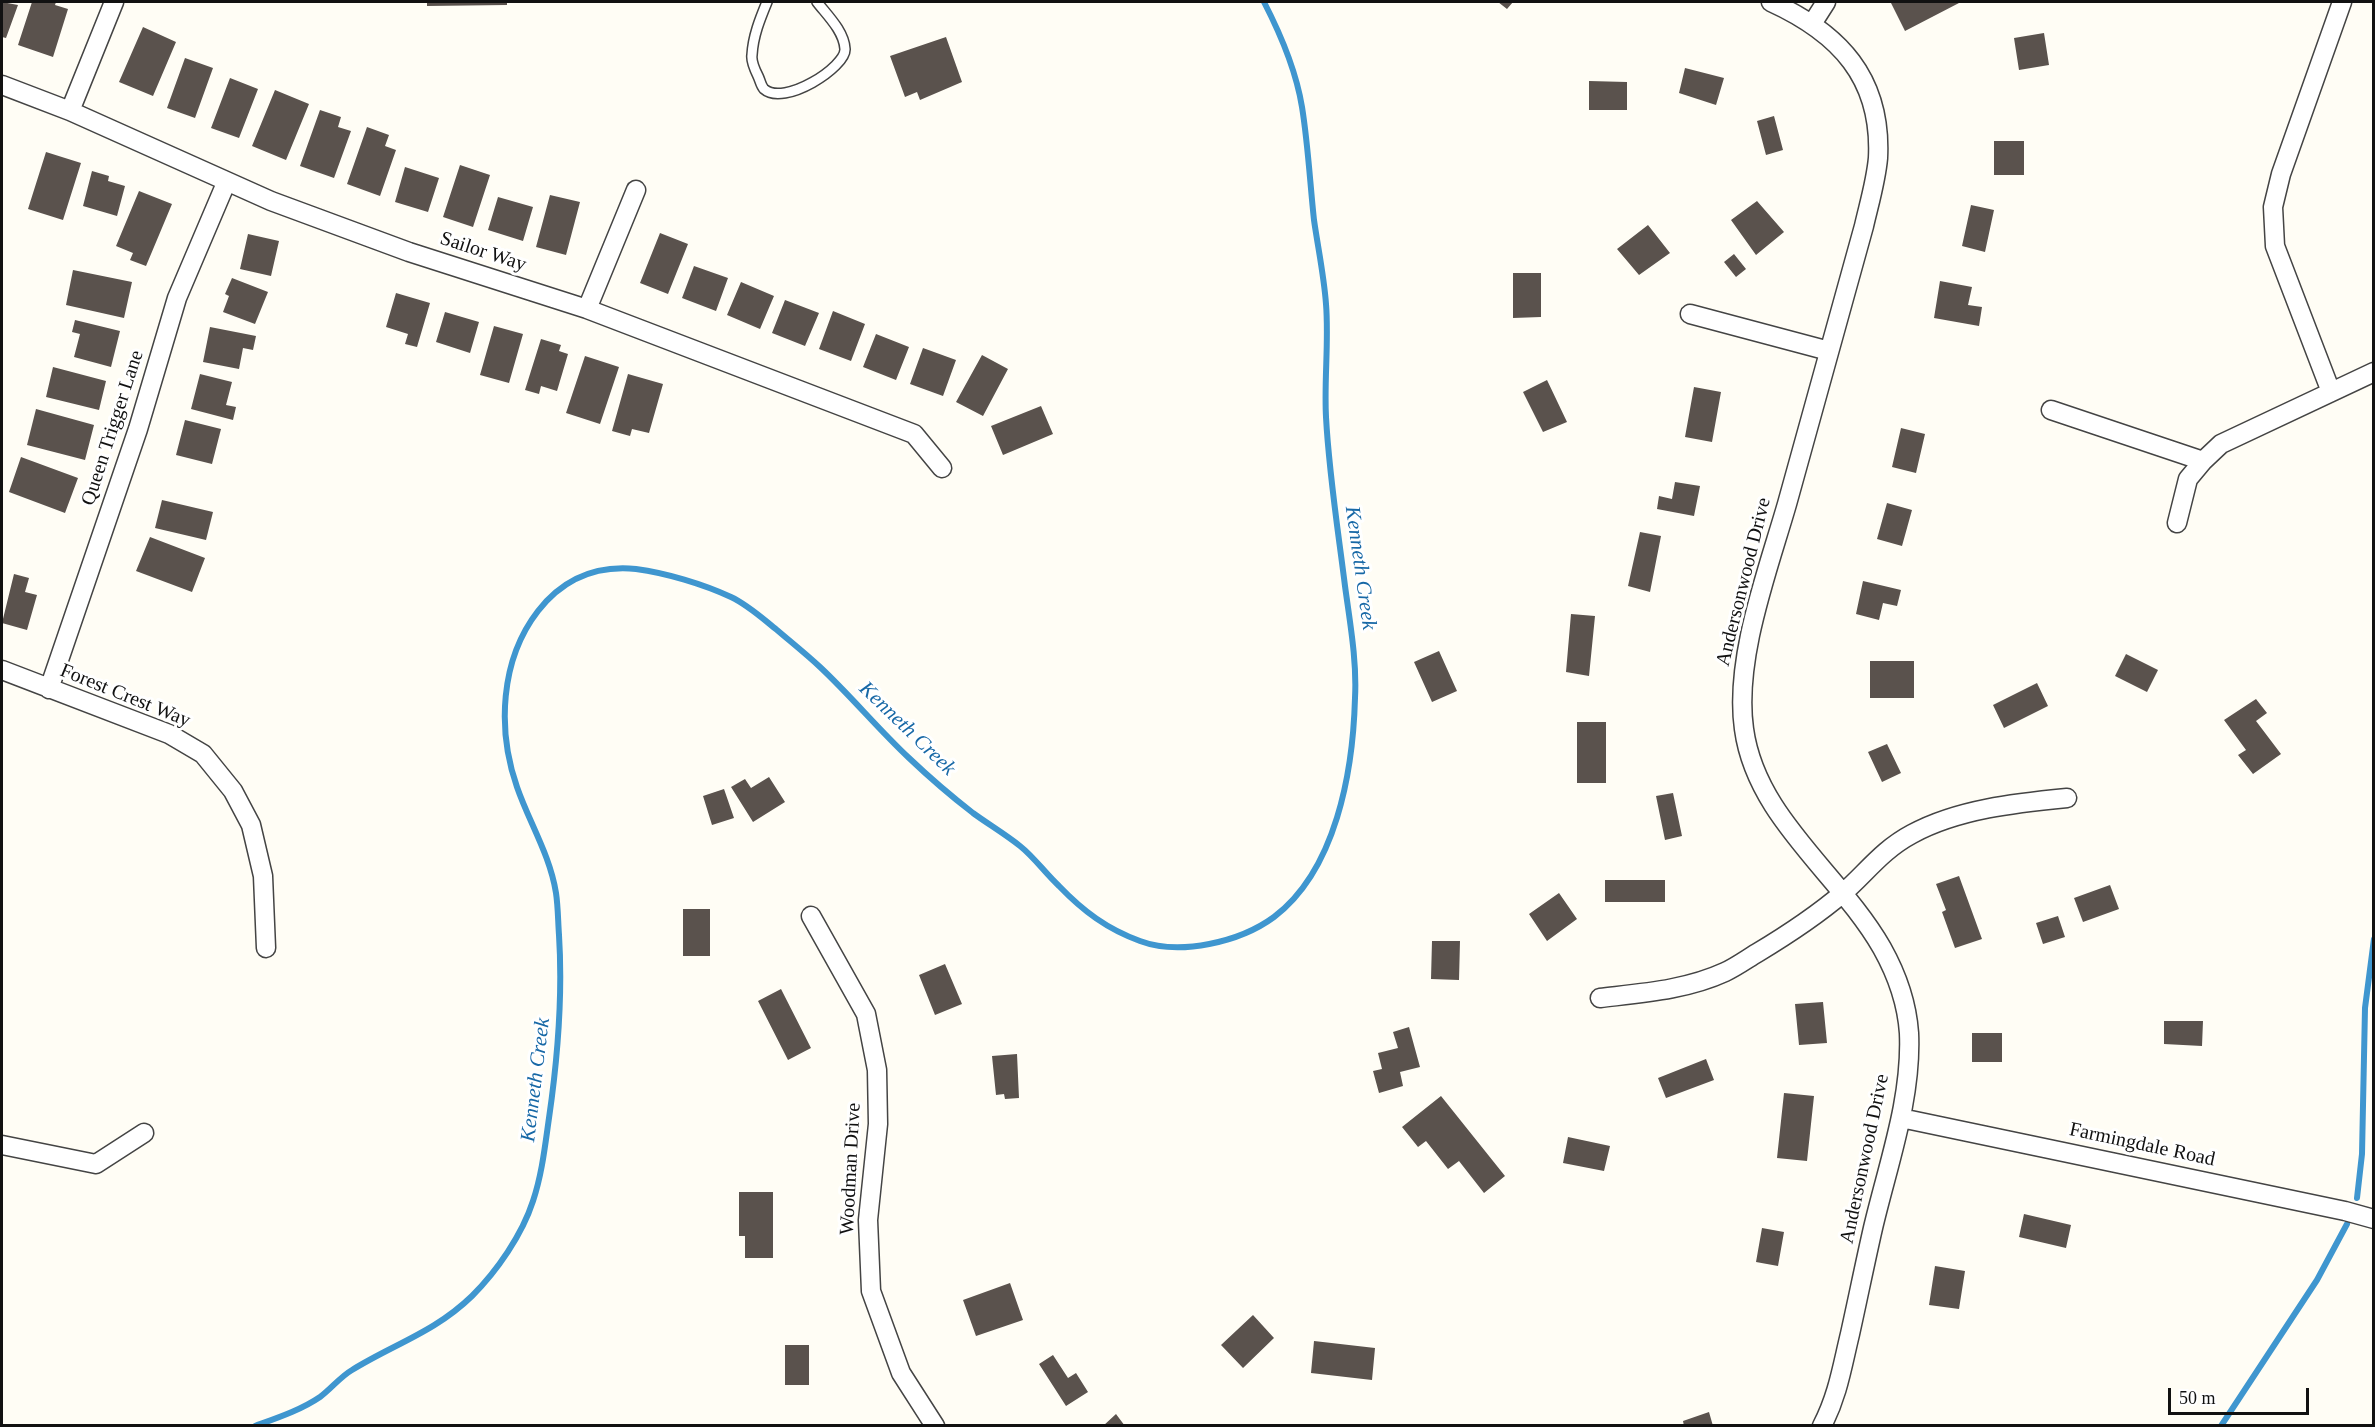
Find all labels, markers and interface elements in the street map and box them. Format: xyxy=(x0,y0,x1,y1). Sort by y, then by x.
street label: Sailor Way xyxy=(437,227,529,277)
street label: Queen Trigger Lane xyxy=(77,348,149,508)
street label: Andersonwood Drive xyxy=(1711,495,1777,669)
water label: Kenneth Creek xyxy=(1339,505,1381,631)
street label: Forest Crest Way xyxy=(56,659,194,733)
water label: Kenneth Creek xyxy=(853,677,961,781)
water label: Kenneth Creek xyxy=(516,1017,556,1143)
street label: Andersonwood Drive xyxy=(1835,1072,1895,1246)
street label: Woodman Drive xyxy=(836,1102,866,1236)
street label: Farmingdale Road xyxy=(2067,1118,2217,1172)
scale bar xyxy=(2171,1376,2312,1414)
text: 50 m xyxy=(2179,1388,2216,1408)

